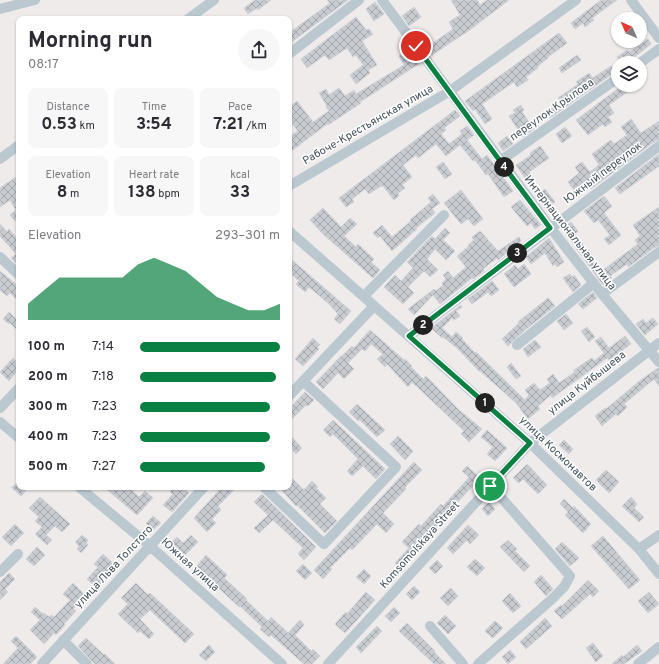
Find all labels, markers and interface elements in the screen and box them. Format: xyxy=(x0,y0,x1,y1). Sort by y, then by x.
north arrow xyxy=(611,12,647,48)
map controls xyxy=(611,12,647,92)
text: Morning run xyxy=(28,28,153,55)
button: share xyxy=(238,29,280,71)
pin xyxy=(399,29,433,63)
icon: check xyxy=(405,35,427,57)
button: layers xyxy=(611,56,647,92)
text: 08:17 xyxy=(28,57,59,73)
street label: переулок Крылова xyxy=(507,76,597,144)
street label: Рабоче-Крестьянская улица xyxy=(300,82,436,168)
text: Distance xyxy=(46,100,90,114)
text: Time xyxy=(142,100,166,114)
text: Pace xyxy=(228,100,252,114)
text: 0.53 xyxy=(41,114,77,136)
text: 3:54 xyxy=(136,114,172,136)
text: 7:21 xyxy=(213,114,244,136)
text: km xyxy=(77,119,95,133)
text: /km xyxy=(244,119,267,133)
street label: Южный переулок xyxy=(561,139,645,207)
pin: 4 xyxy=(494,157,514,177)
text: 4 xyxy=(500,160,508,174)
text: Elevation xyxy=(45,168,91,182)
text: Heart rate xyxy=(129,168,179,182)
text: kcal xyxy=(230,168,250,182)
street label: Интернациональная улица xyxy=(521,173,619,293)
text: 8 xyxy=(57,182,67,204)
text: 138 xyxy=(128,182,156,204)
text: 33 xyxy=(230,182,250,204)
text: m xyxy=(67,187,79,201)
text: bpm xyxy=(156,187,180,201)
text: Elevation xyxy=(28,228,81,244)
text: 293–301 m xyxy=(215,228,280,244)
pin: 3 xyxy=(507,243,527,263)
text: 3 xyxy=(514,246,520,260)
pin: 2 xyxy=(413,315,433,335)
text: 2 xyxy=(420,318,426,332)
text: 100 m xyxy=(28,339,65,355)
text: 7:14 xyxy=(92,339,114,355)
street label: улица Куйбышева xyxy=(545,348,629,418)
text: 200 m xyxy=(28,369,68,385)
text: 7:18 xyxy=(92,369,114,385)
pin: 1 xyxy=(475,393,495,413)
text: 1 xyxy=(483,396,487,410)
text: 300 m xyxy=(28,399,67,415)
text: 7:23 xyxy=(92,399,117,415)
street label: улица Космонавтов xyxy=(516,413,600,495)
text: 400 m xyxy=(28,429,68,445)
text: 7:23 xyxy=(92,429,117,445)
text: 500 m xyxy=(28,459,68,475)
text: 7:27 xyxy=(92,459,116,475)
pin xyxy=(473,469,507,503)
icon: arrive xyxy=(479,475,501,497)
street label: Komsomolskaya Street xyxy=(377,498,463,592)
street label: улица Льва Толстого xyxy=(72,522,156,612)
street label: Южная улица xyxy=(158,535,222,595)

